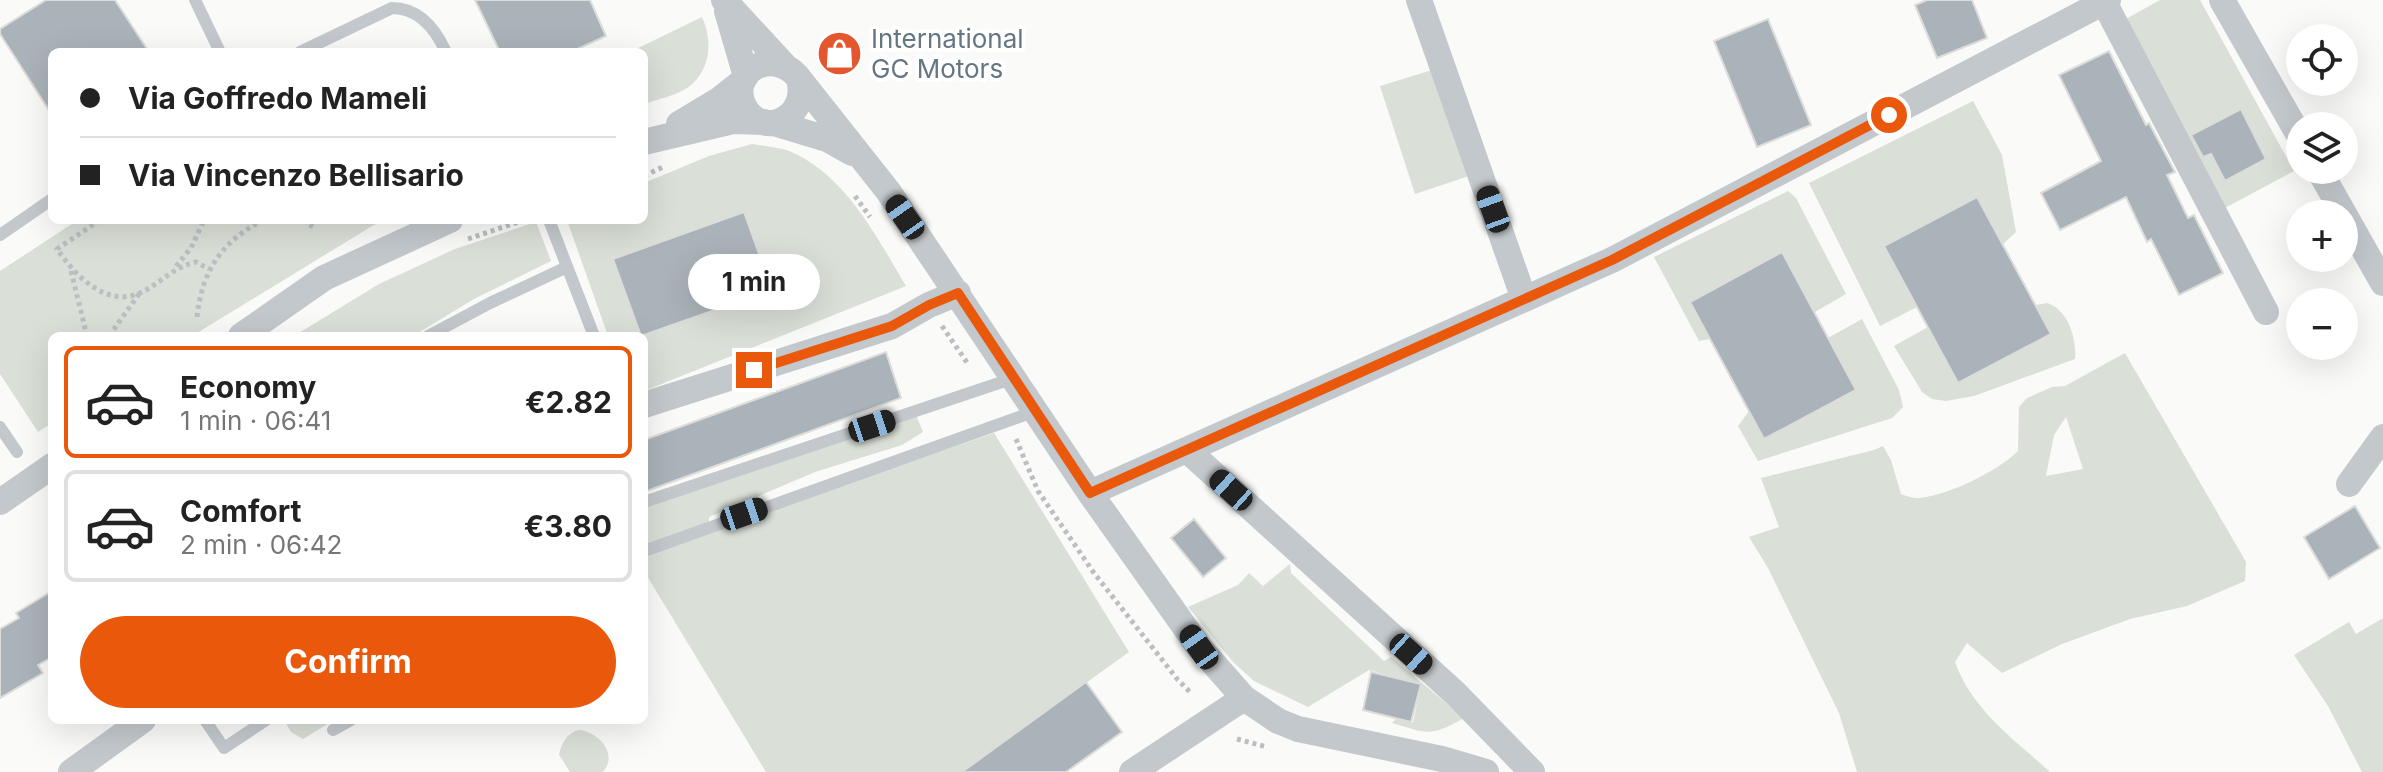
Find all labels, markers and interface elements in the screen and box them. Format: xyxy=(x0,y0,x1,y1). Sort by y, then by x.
place label: International GC Motors xyxy=(871,23,1024,84)
map controls xyxy=(2286,24,2358,360)
button: locate xyxy=(2286,24,2358,96)
shop icon: International GC Motors xyxy=(816,30,864,78)
text: Via Goffredo Mameli xyxy=(128,80,427,116)
route start xyxy=(1871,97,1907,133)
button: layers xyxy=(2286,112,2358,184)
text: Via Vincenzo Bellisario xyxy=(128,157,464,193)
car xyxy=(1474,182,1512,236)
car xyxy=(881,190,929,244)
button: + xyxy=(2286,200,2358,272)
callout: 1 min xyxy=(688,254,820,310)
text: 1 min xyxy=(722,266,786,297)
button: − xyxy=(2286,288,2358,360)
route end xyxy=(736,352,772,388)
icon: car xyxy=(84,366,156,438)
text: Economy xyxy=(180,369,316,405)
text: €2.82 xyxy=(525,384,612,420)
text: 1 min · 06:41 xyxy=(180,405,331,436)
car xyxy=(845,407,899,445)
car xyxy=(1205,465,1257,515)
icon: car xyxy=(84,490,156,562)
text: Comfort xyxy=(180,493,301,529)
car xyxy=(717,495,771,533)
text: €3.80 xyxy=(524,508,612,544)
text: 2 min · 06:42 xyxy=(180,529,342,560)
button: Confirm xyxy=(80,616,616,708)
car xyxy=(1175,620,1223,674)
car xyxy=(1385,629,1437,679)

